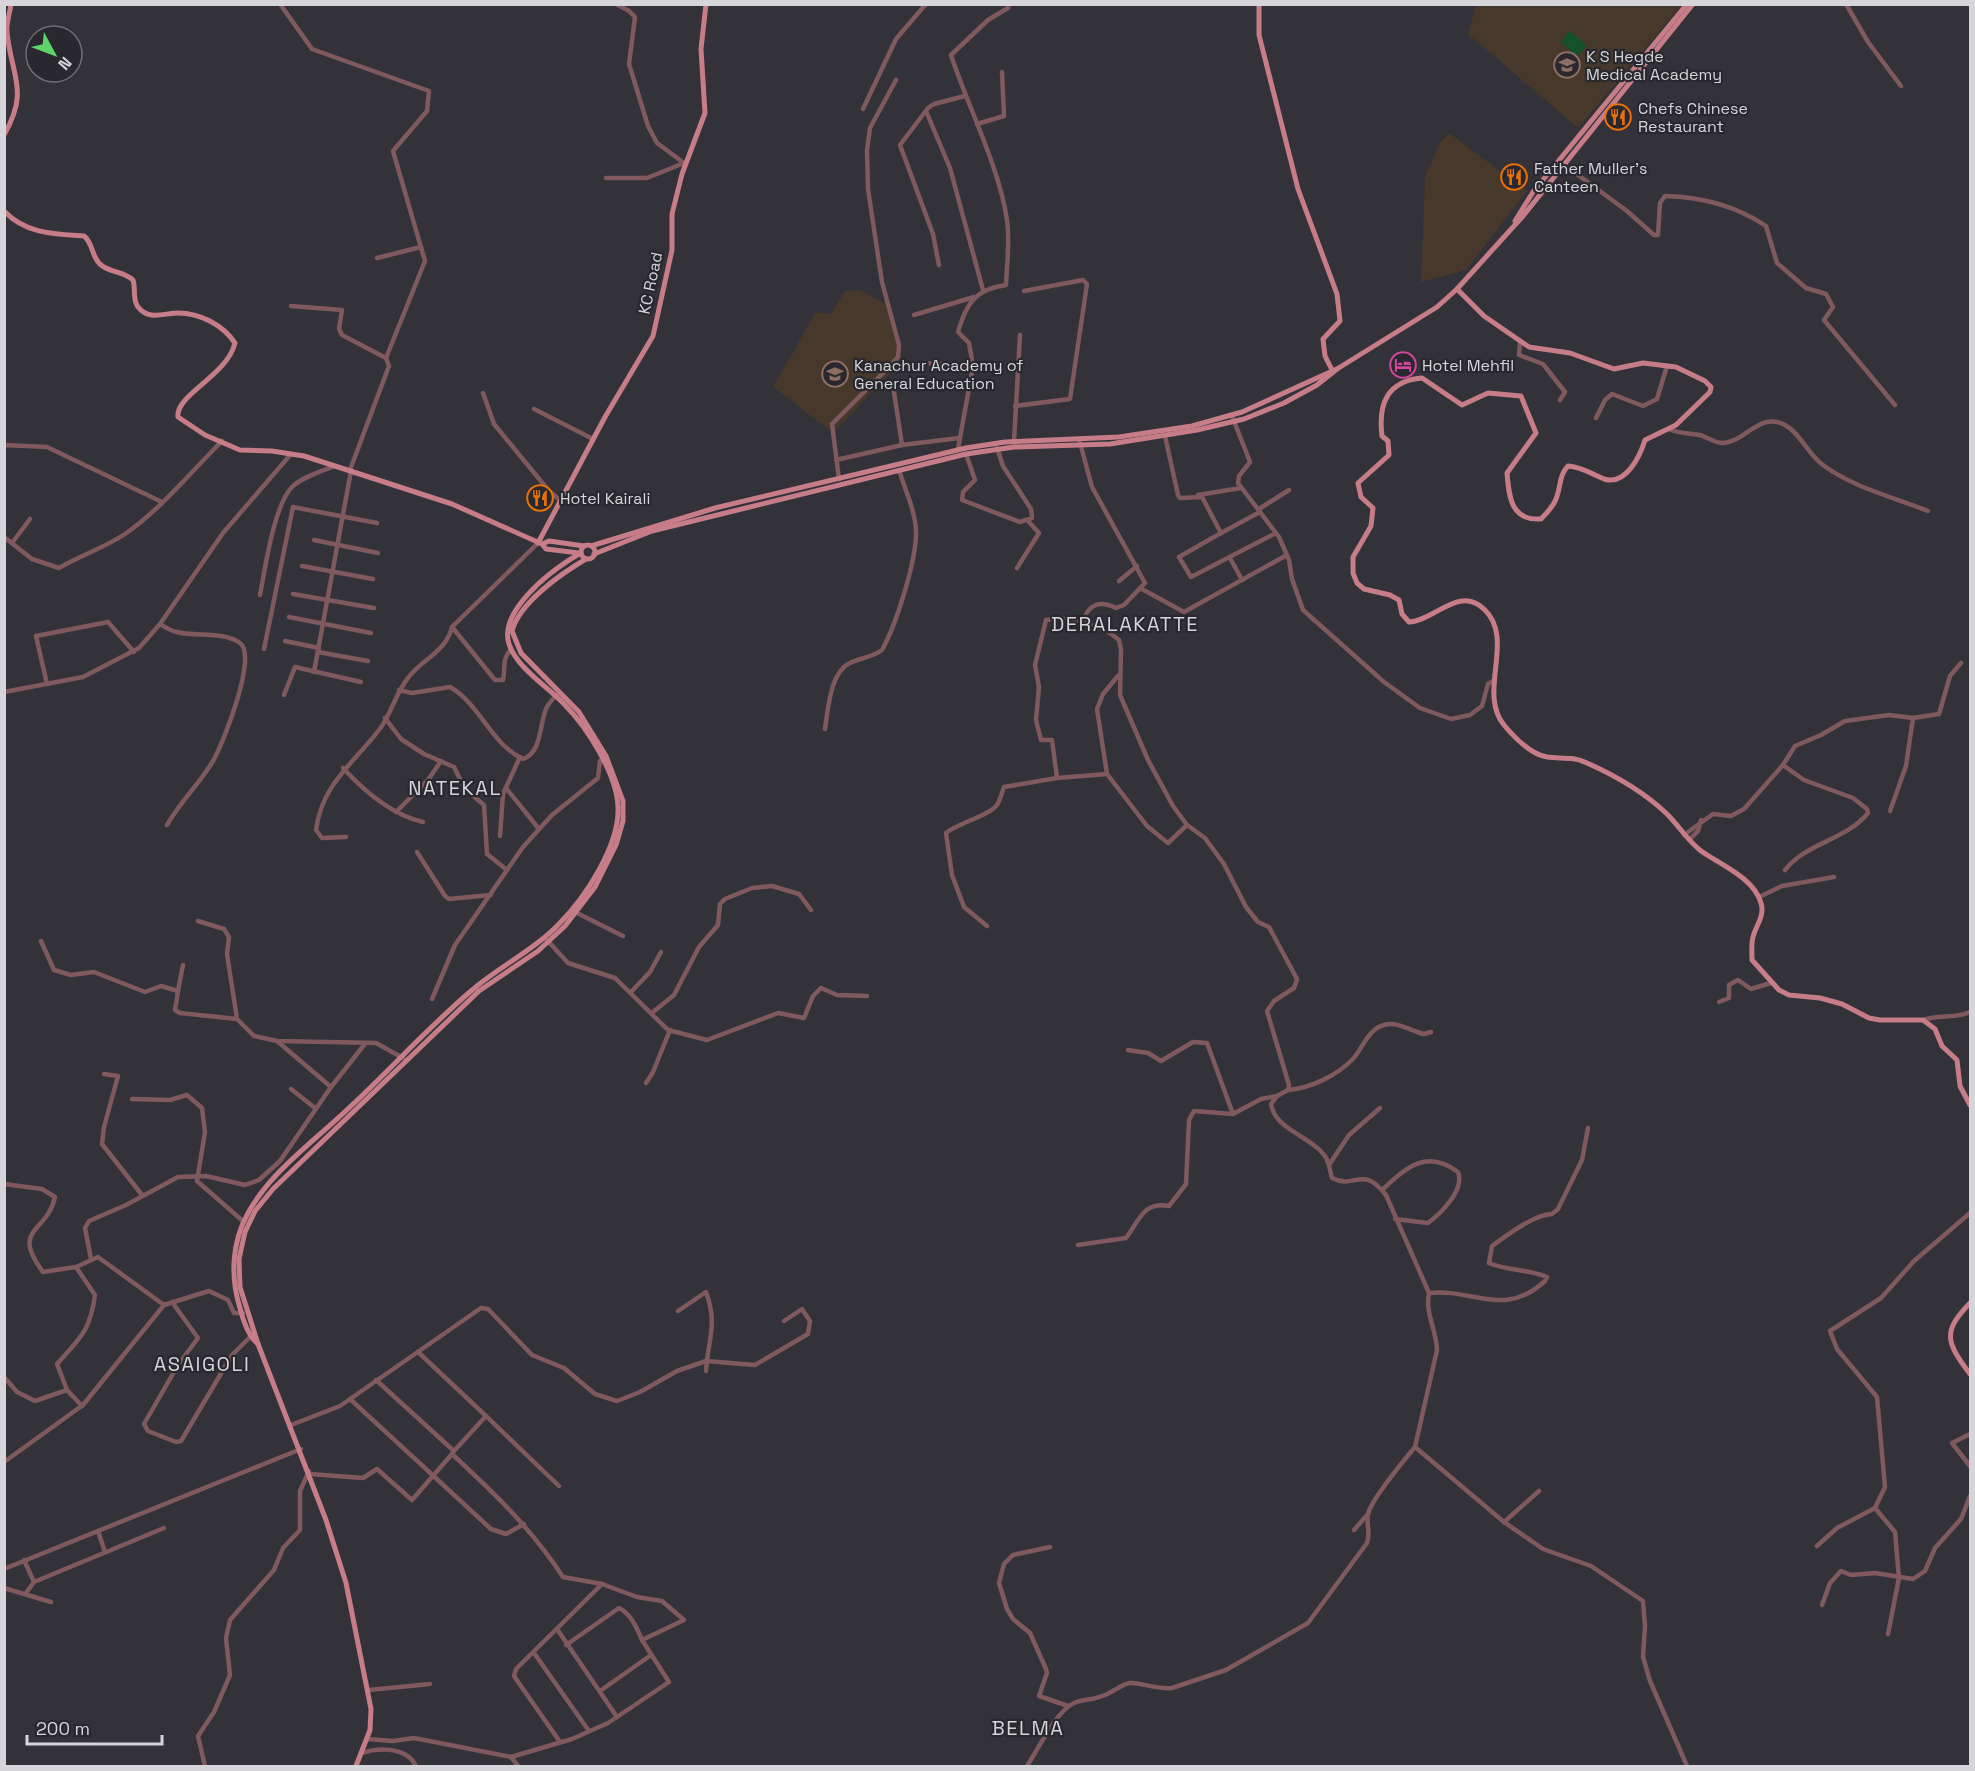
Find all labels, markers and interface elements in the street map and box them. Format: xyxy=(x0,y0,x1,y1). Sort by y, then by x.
north arrow xyxy=(24,24,84,84)
place label: K S Hegde Medical Academy xyxy=(1586,46,1722,85)
school or university icon: K S Hegde Medical Academy xyxy=(1552,50,1582,80)
text: N xyxy=(53,53,76,74)
place label: Chefs Chinese Restaurant xyxy=(1638,98,1748,137)
restaurant icon: Chefs Chinese Restaurant xyxy=(1603,102,1633,132)
place label: Father Muller's Canteen xyxy=(1534,158,1647,197)
restaurant icon: Father Muller's Canteen xyxy=(1499,162,1529,192)
street label: KC Road xyxy=(634,250,667,316)
hotel icon: Hotel Mehfil xyxy=(1388,350,1418,380)
place label: Kanachur Academy of General Education xyxy=(854,355,1023,394)
place label: Hotel Mehfil xyxy=(1422,355,1514,376)
school or university icon: Kanachur Academy of General Education xyxy=(820,359,850,389)
restaurant icon: Hotel Kairali xyxy=(525,483,555,513)
place label: Hotel Kairali xyxy=(560,488,650,509)
district label: DERALAKATTE xyxy=(1051,611,1199,637)
district label: NATEKAL xyxy=(408,775,502,801)
district label: ASAIGOLI xyxy=(154,1351,250,1377)
scale bar xyxy=(27,1708,162,1746)
district label: BELMA xyxy=(992,1715,1064,1741)
text: 200 m xyxy=(36,1717,90,1740)

